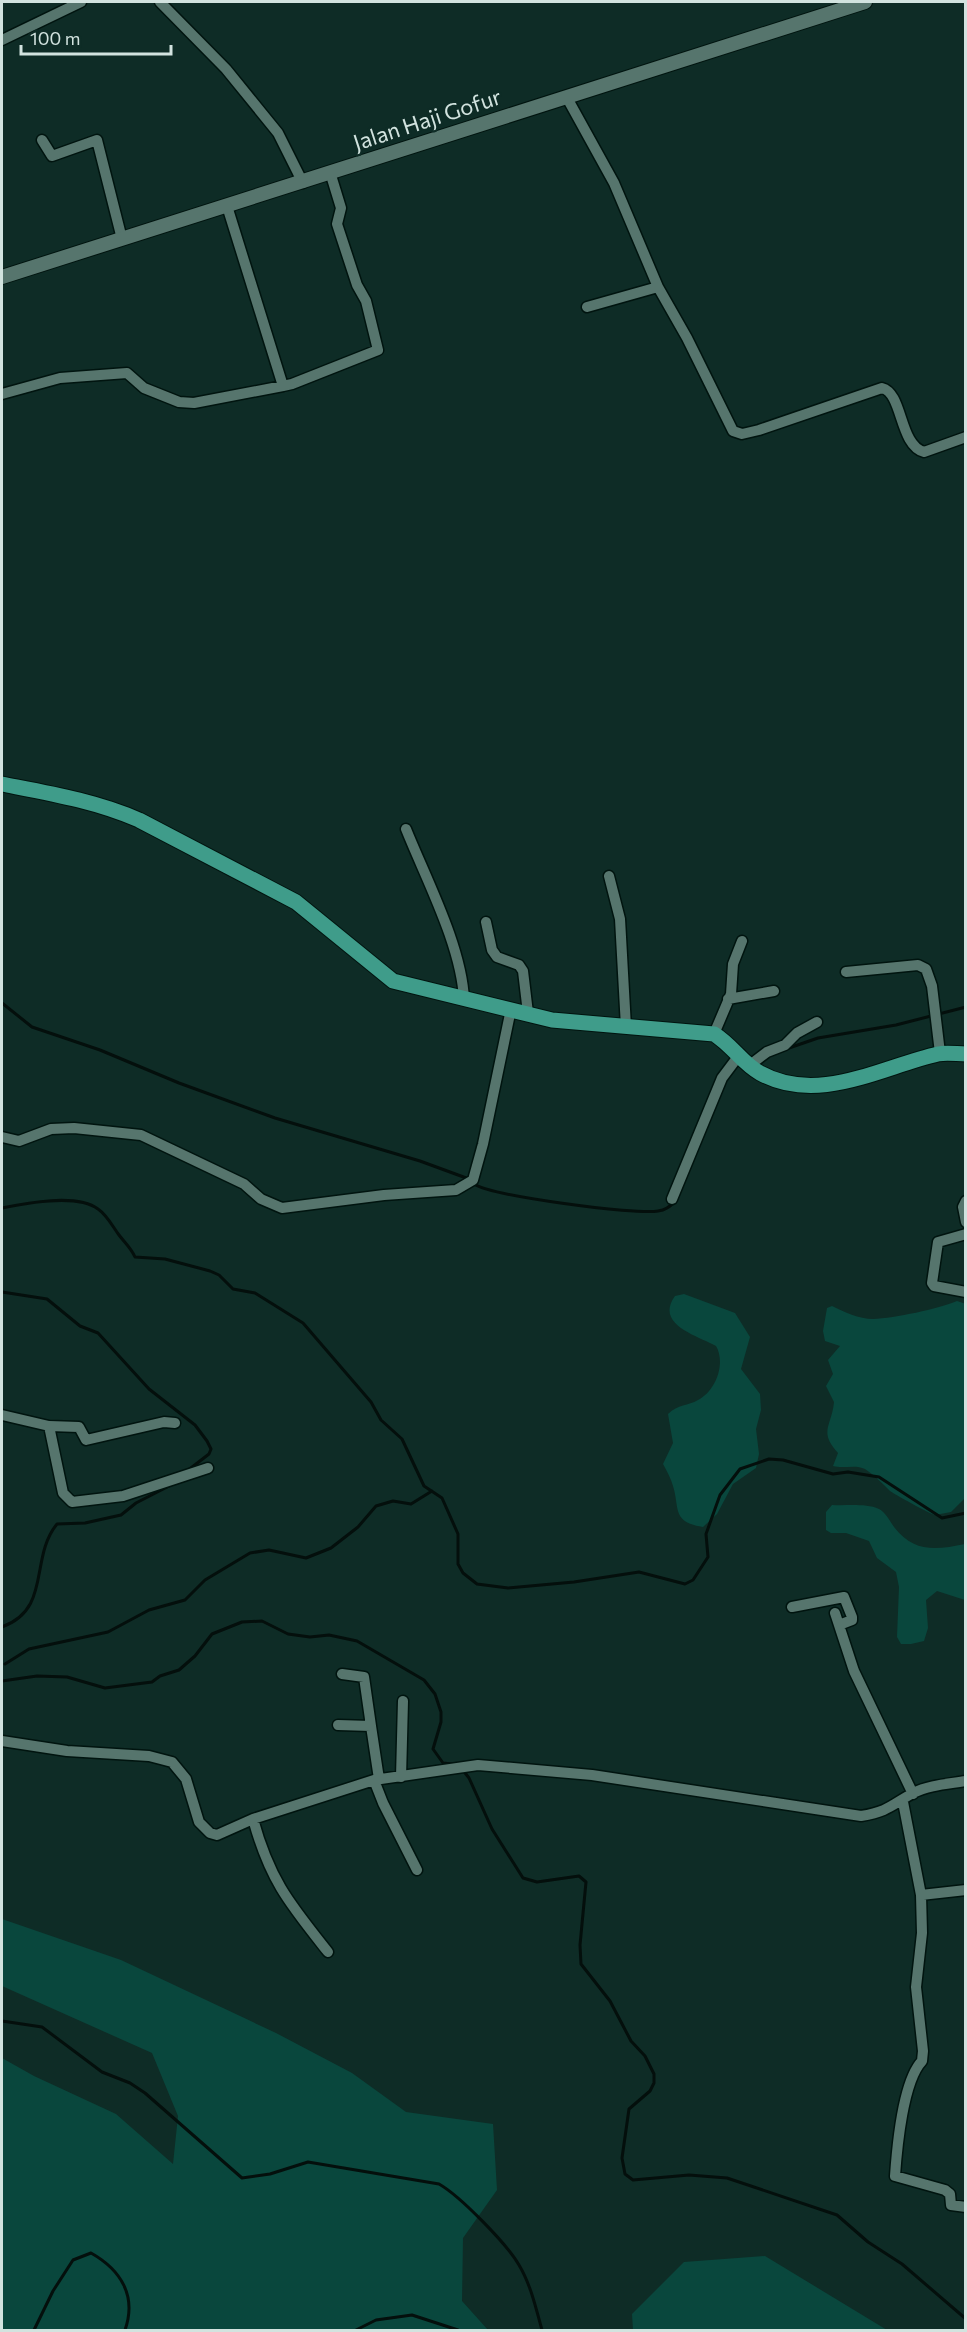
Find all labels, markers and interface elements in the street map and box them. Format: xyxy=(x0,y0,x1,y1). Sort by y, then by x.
scale bar xyxy=(21,18,171,56)
text: 100 m xyxy=(30,27,80,49)
street label: Jalan Haji Gofur xyxy=(350,82,505,156)

